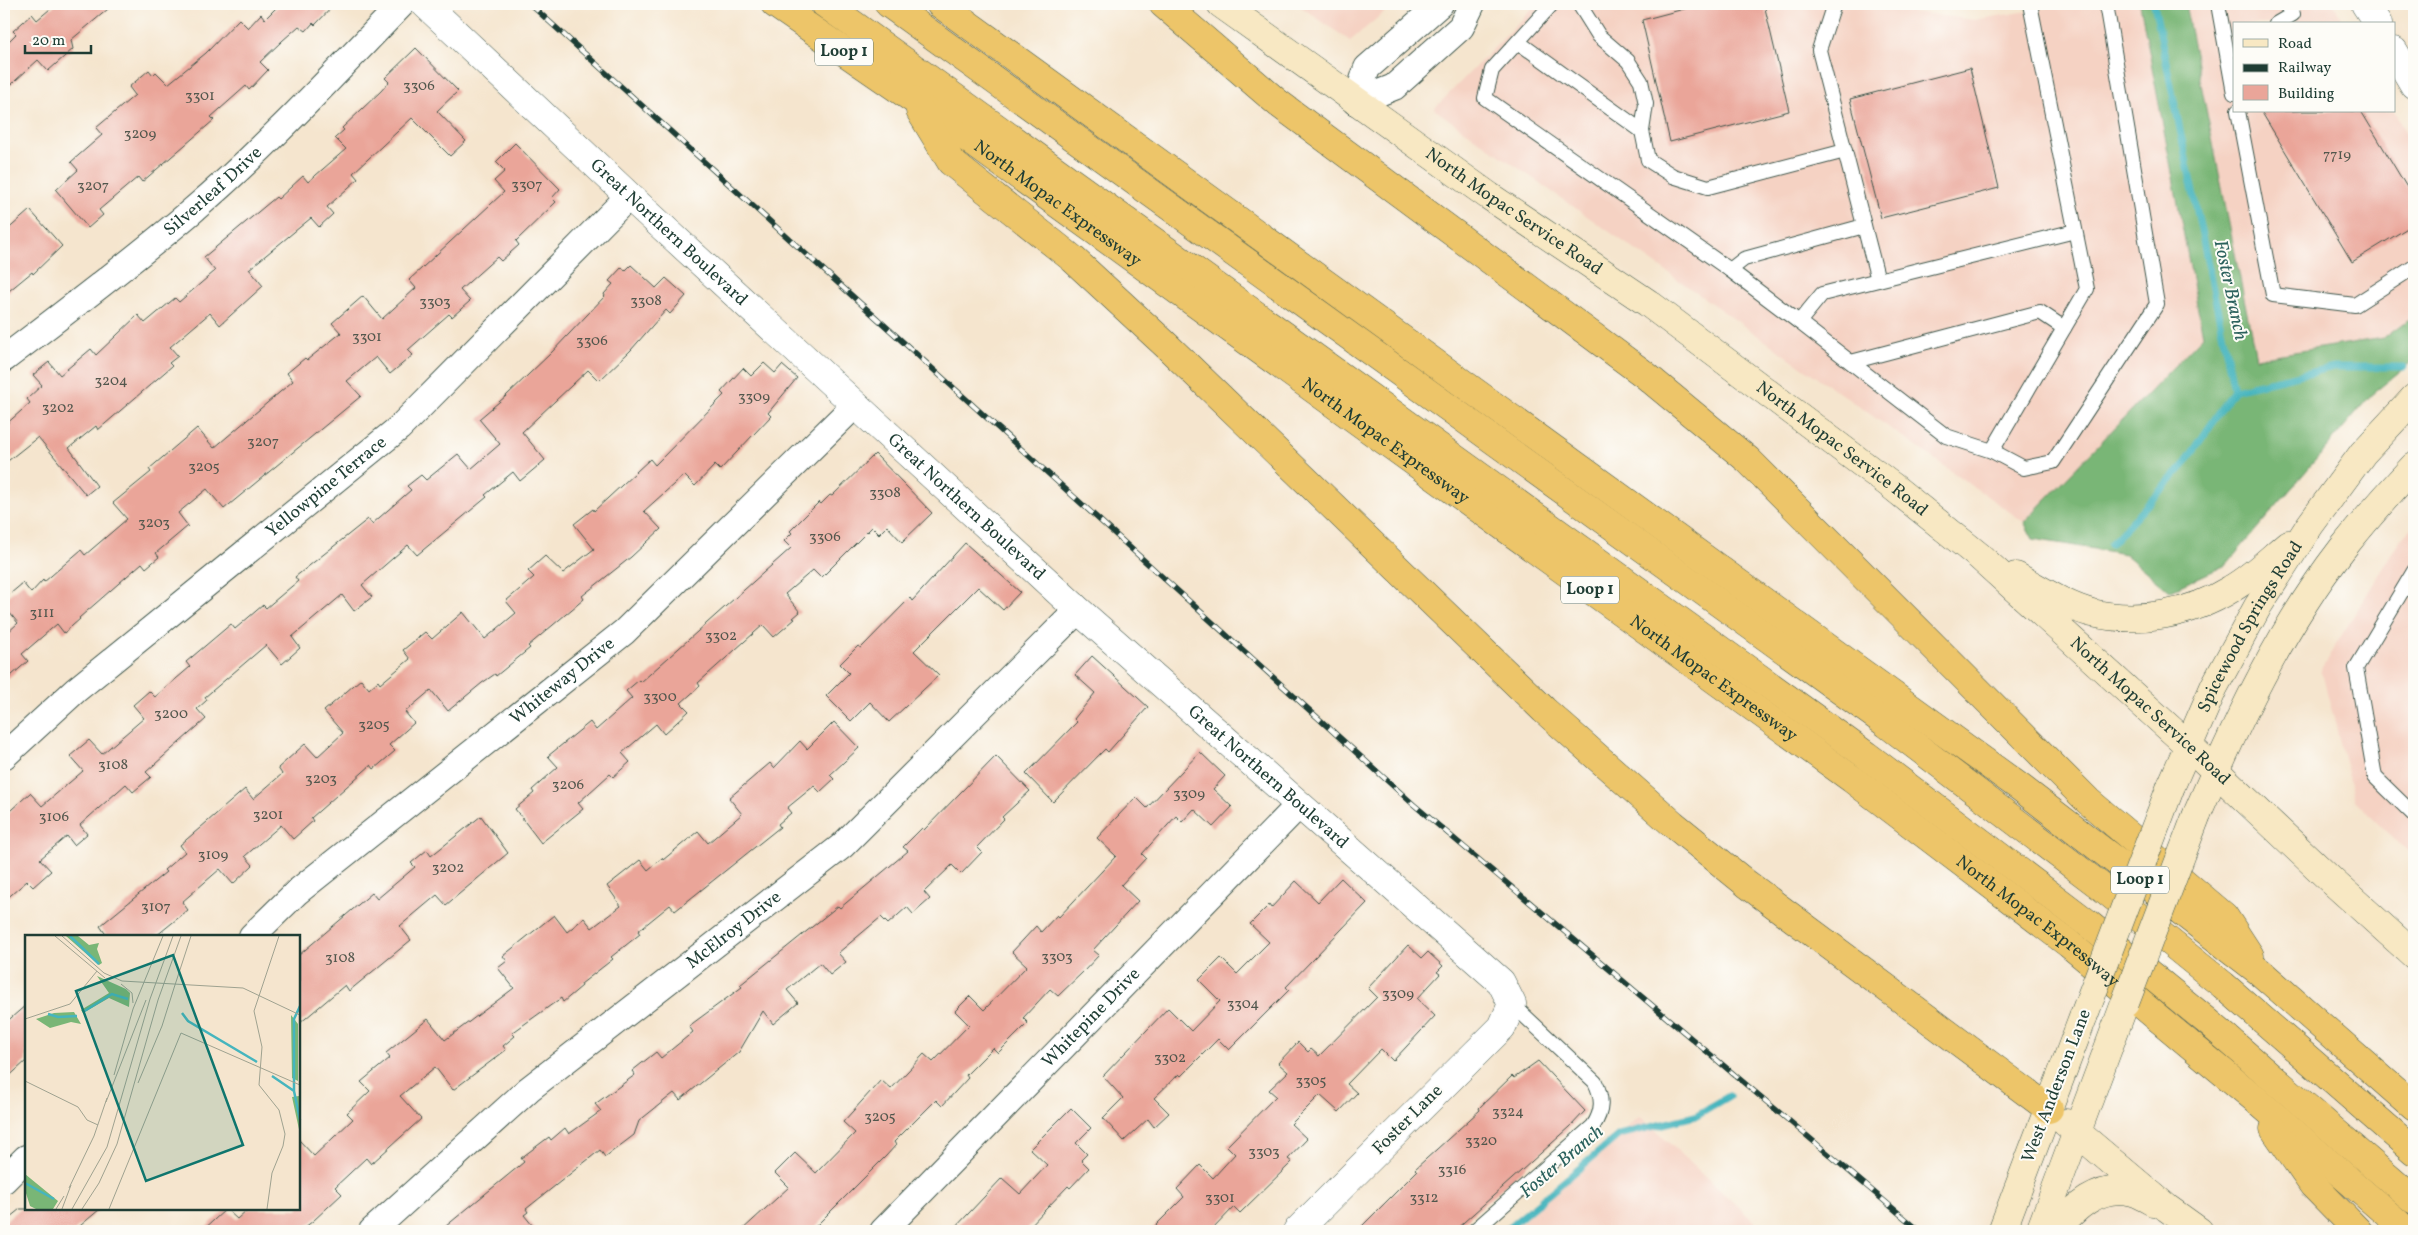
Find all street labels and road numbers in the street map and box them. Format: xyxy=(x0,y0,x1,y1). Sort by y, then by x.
road number: Loop 1 xyxy=(815,38,873,66)
street label: North Mopac Expressway xyxy=(968,134,1147,273)
street label: Silverleaf Drive xyxy=(158,141,268,242)
street label: North Mopac Service Road xyxy=(1420,142,1607,281)
street label: Great Northern Boulevard xyxy=(584,153,753,312)
street label: North Mopac Expressway xyxy=(1296,372,1475,511)
street label: North Mopac Service Road xyxy=(1751,376,1933,522)
street label: Great Northern Boulevard xyxy=(882,428,1051,586)
street label: Yellowpine Terrace xyxy=(261,430,392,544)
street label: Spicewood Springs Road xyxy=(2192,536,2309,717)
road number: Loop 1 xyxy=(1561,576,1619,604)
street label: North Mopac Expressway xyxy=(1624,609,1803,748)
street label: Whiteway Drive xyxy=(505,631,620,731)
street label: North Mopac Service Road xyxy=(2064,631,2236,791)
street label: Great Northern Boulevard xyxy=(1182,699,1354,855)
street label: North Mopac Expressway xyxy=(1950,850,2125,994)
road number: Loop 1 xyxy=(2111,866,2169,894)
street label: McElroy Drive xyxy=(681,885,787,975)
street label: Whitepine Drive xyxy=(1036,962,1146,1074)
street label: West Anderson Lane xyxy=(2016,1006,2098,1166)
street label: Foster Lane xyxy=(1367,1079,1449,1161)

